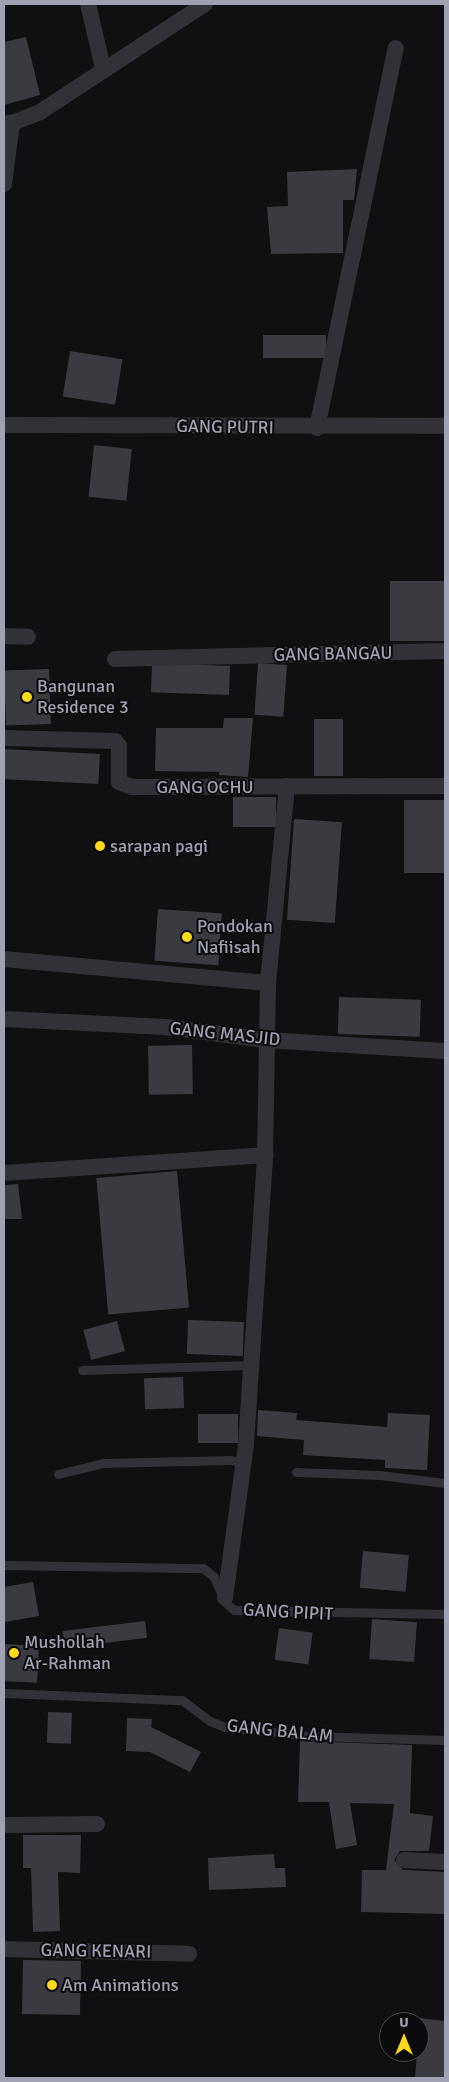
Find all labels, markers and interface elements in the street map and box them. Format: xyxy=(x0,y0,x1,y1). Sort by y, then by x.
street label: GANG PUTRI xyxy=(176,415,274,439)
street label: GANG BANGAU xyxy=(273,642,393,666)
place label: Bangunan Residence 3 xyxy=(37,676,129,719)
marker: Bangunan Residence 3 xyxy=(21,691,33,703)
street label: GANG OCHU xyxy=(156,776,254,798)
place label: sarapan pagi xyxy=(110,835,208,857)
marker: sarapan pagi xyxy=(94,840,106,852)
place label: Pondokan Nafiisah xyxy=(197,916,273,959)
marker: Pondokan Nafiisah xyxy=(181,931,193,943)
street label: GANG MASJID xyxy=(169,1017,281,1051)
street label: GANG PIPIT xyxy=(242,1599,334,1625)
place label: Mushollah Ar-Rahman xyxy=(24,1632,111,1675)
marker: Mushollah Ar-Rahman xyxy=(8,1647,20,1659)
street label: GANG BALAM xyxy=(226,1715,334,1747)
street label: GANG KENARI xyxy=(41,1939,151,1963)
place label: Am Animations xyxy=(62,1974,179,1996)
marker: Am Animations xyxy=(46,1979,58,1991)
north arrow xyxy=(379,2012,429,2062)
text: U xyxy=(399,2014,409,2031)

